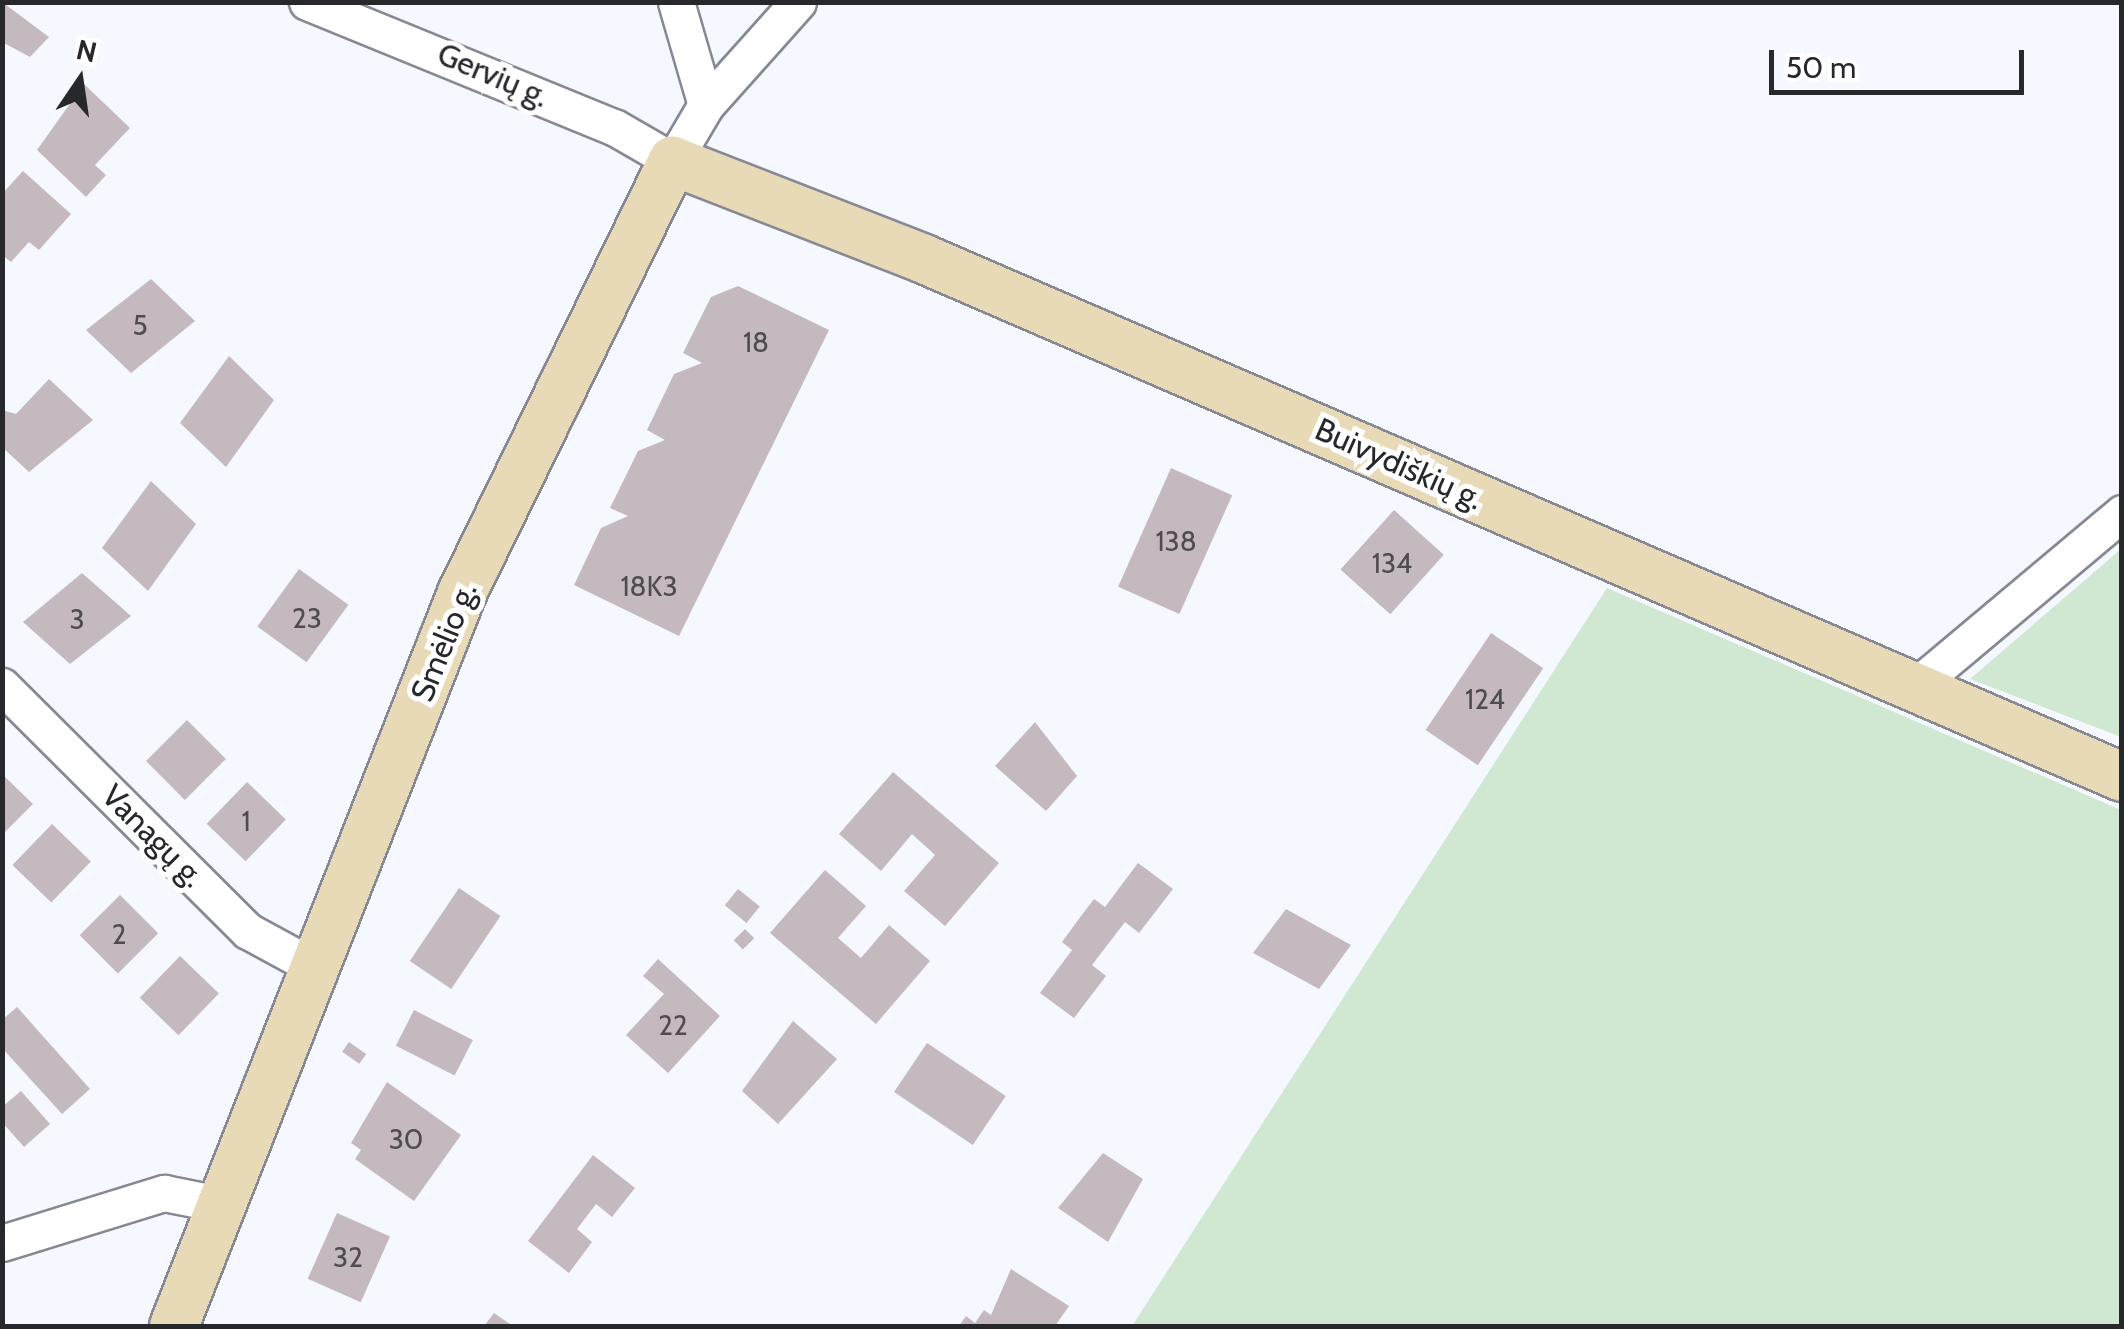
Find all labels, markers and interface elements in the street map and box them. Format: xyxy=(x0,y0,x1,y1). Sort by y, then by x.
north arrow xyxy=(30,30,130,130)
scale bar xyxy=(1774,30,2029,92)
text: N xyxy=(73,32,100,70)
street label: Gervių g. xyxy=(432,34,554,116)
text: 50 m xyxy=(1786,49,1856,86)
house number: 5 xyxy=(132,308,148,342)
house number: 18 xyxy=(743,325,769,359)
street label: Buivydiškių g. xyxy=(1309,410,1489,518)
house number: 138 xyxy=(1155,524,1197,558)
house number: 134 xyxy=(1372,546,1412,580)
house number: 18K3 xyxy=(620,569,678,603)
street label: Smėlio g. xyxy=(403,577,485,707)
house number: 23 xyxy=(292,601,322,635)
house number: 3 xyxy=(69,602,85,636)
house number: 124 xyxy=(1465,682,1505,716)
street label: Vanagų g. xyxy=(94,777,212,895)
house number: 1 xyxy=(241,804,251,838)
house number: 2 xyxy=(112,917,126,951)
house number: 22 xyxy=(658,1008,688,1042)
house number: 30 xyxy=(389,1122,423,1156)
house number: 32 xyxy=(333,1240,363,1274)

